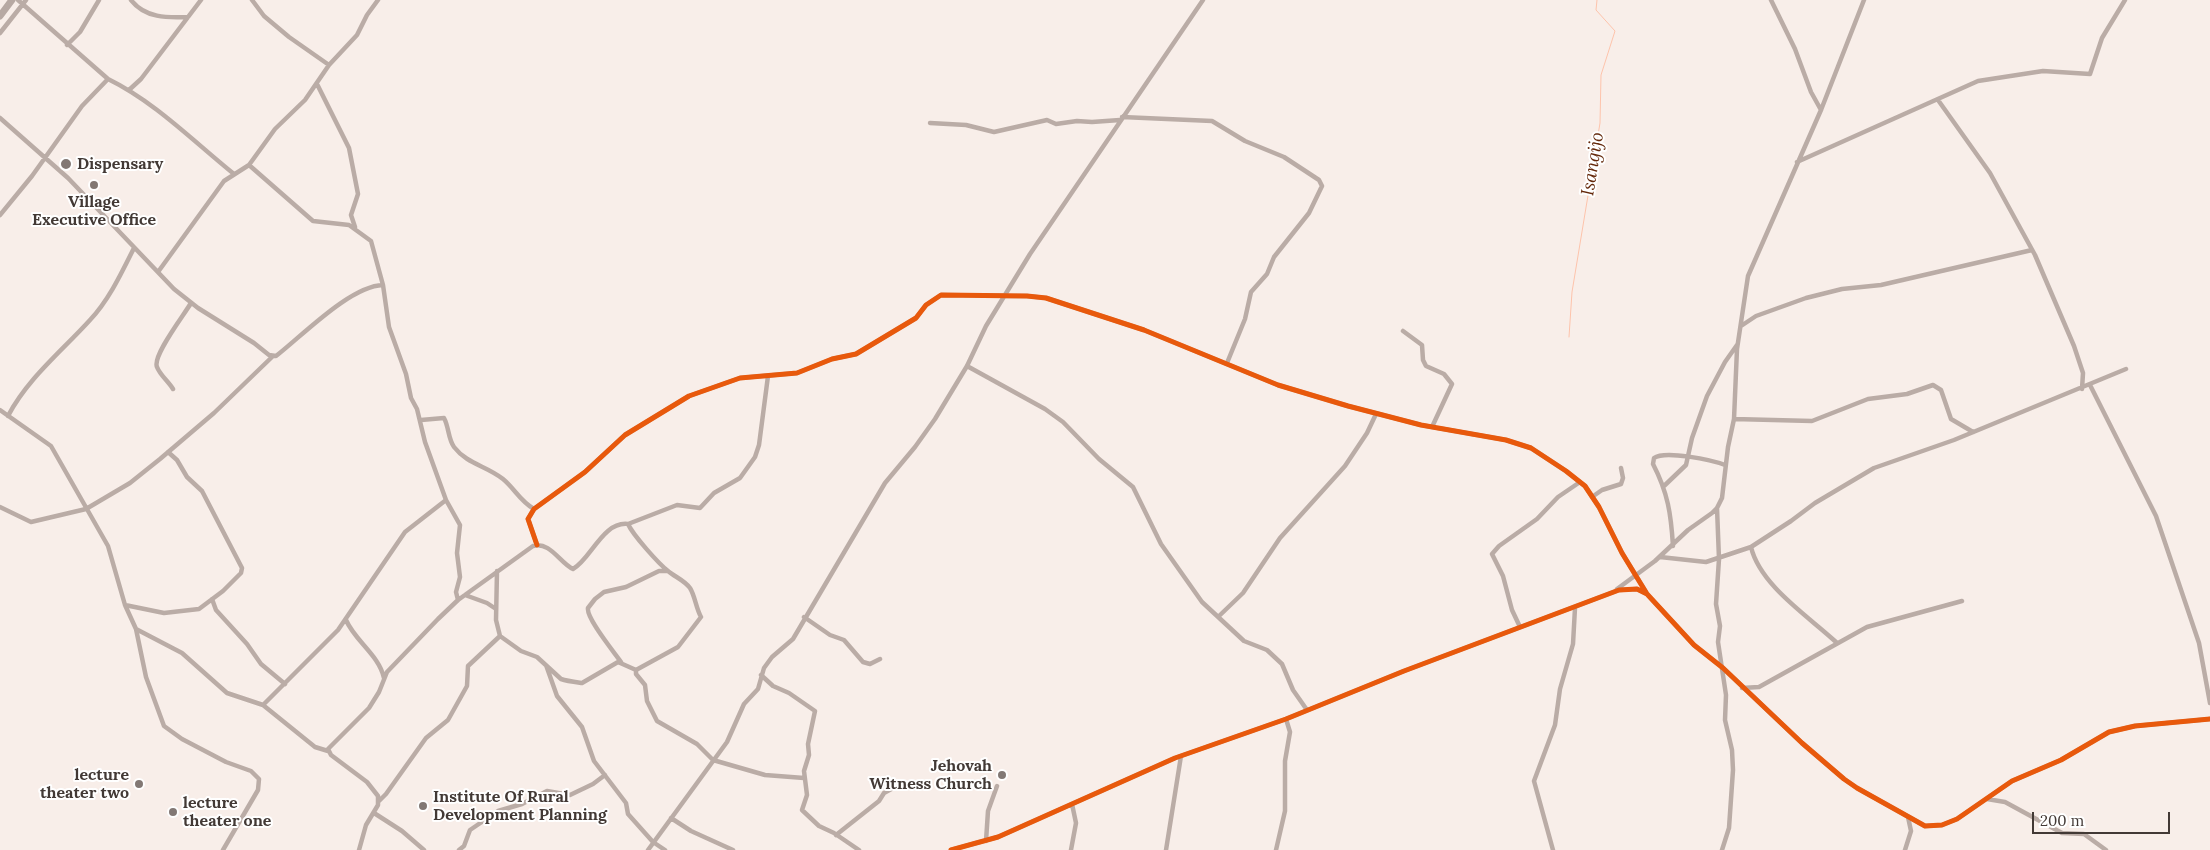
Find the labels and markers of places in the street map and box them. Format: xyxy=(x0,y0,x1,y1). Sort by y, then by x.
place label: Dispensary xyxy=(77,154,163,174)
marker: Dispensary xyxy=(59,157,73,171)
marker: Village Executive Office xyxy=(88,179,100,191)
place label: Village Executive Office xyxy=(32,192,156,230)
place label: Jehovah Witness Church xyxy=(869,756,992,794)
place label: lecture theater two xyxy=(40,765,129,803)
marker: Jehovah Witness Church xyxy=(996,769,1008,781)
marker: lecture theater two xyxy=(133,778,145,790)
place label: Institute Of Rural Development Planning xyxy=(433,787,607,825)
place label: lecture theater one xyxy=(183,793,271,831)
marker: Institute Of Rural Development Planning xyxy=(417,800,429,812)
marker: lecture theater one xyxy=(167,806,179,818)

